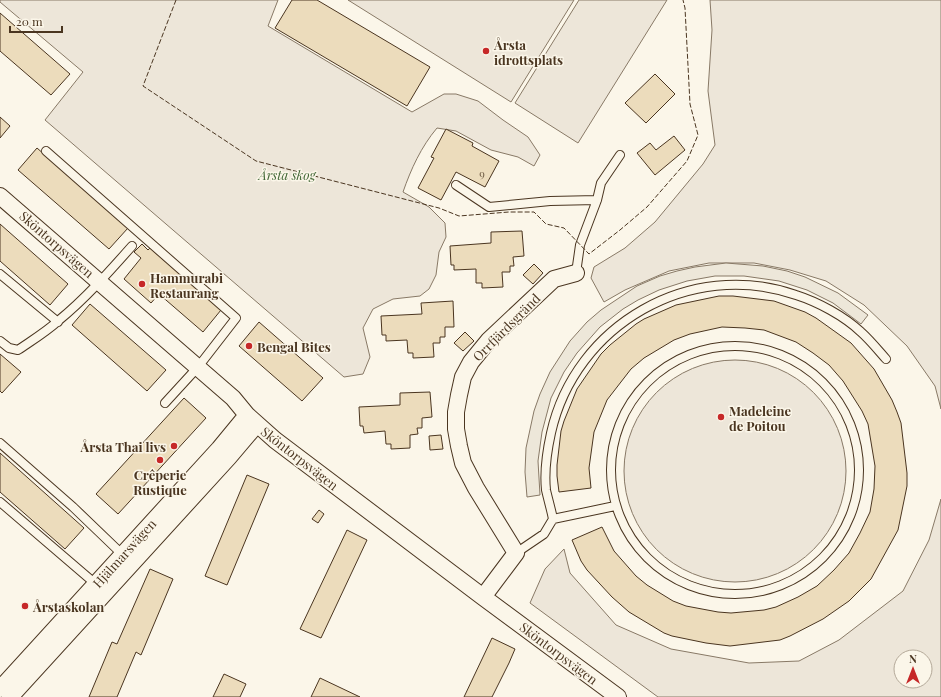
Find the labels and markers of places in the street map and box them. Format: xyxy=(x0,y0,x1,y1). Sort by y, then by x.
place label: Årsta idrottsplats xyxy=(493,36,563,68)
marker: Årsta idrottsplats xyxy=(481,46,491,56)
place label: Hammurabi Restaurang xyxy=(150,269,223,301)
marker: Hammurabi Restaurang xyxy=(137,279,147,289)
place label: Bengal Bites xyxy=(257,338,331,355)
marker: Bengal Bites xyxy=(244,341,254,351)
place label: Madeleine de Poitou xyxy=(729,402,792,434)
marker: Madeleine de Poitou xyxy=(716,412,726,422)
place label: Årsta Thai livs xyxy=(80,438,166,455)
marker: Årsta Thai livs xyxy=(169,441,179,451)
marker: Crêperie Rustique xyxy=(155,455,165,465)
place label: Crêperie Rustique xyxy=(133,466,187,498)
place label: Årstaskolan xyxy=(32,598,104,615)
marker: Årstaskolan xyxy=(20,601,30,611)

